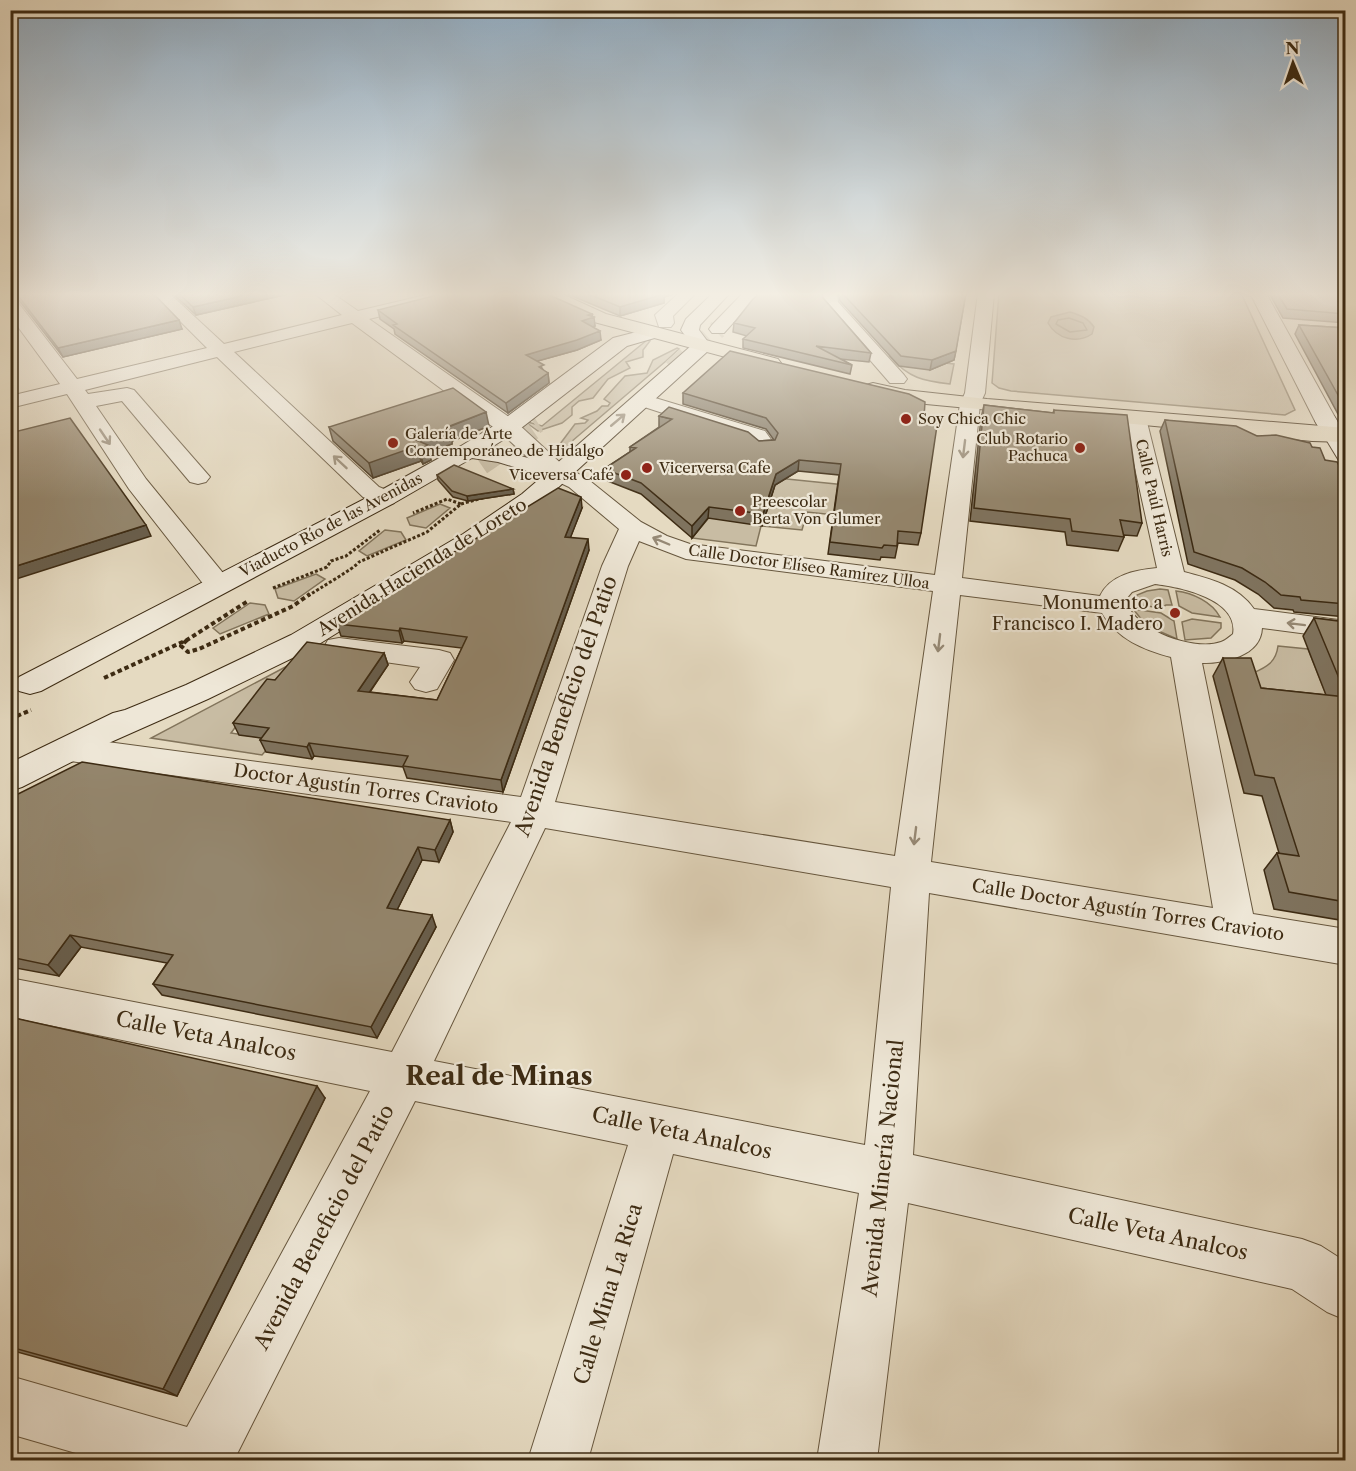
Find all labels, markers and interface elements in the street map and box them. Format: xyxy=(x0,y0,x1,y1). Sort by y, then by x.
north arrow xyxy=(1263,33,1323,93)
text: N xyxy=(1285,38,1300,58)
place label: Soy Chica Chic xyxy=(918,409,1026,428)
marker: Soy Chica Chic xyxy=(899,412,913,426)
one-way arrow xyxy=(610,413,625,427)
place label: Galería de Arte Contemporáneo de Hidalgo xyxy=(405,424,604,460)
one-way arrow xyxy=(99,428,111,445)
place label: Club Rotario Pachuca xyxy=(976,429,1068,465)
marker: Galería de Arte Contemporáneo de Hidalgo xyxy=(386,436,400,450)
street label: Calle Paúl Harris xyxy=(1132,437,1177,559)
one-way arrow xyxy=(958,439,969,459)
marker: Club Rotario Pachuca xyxy=(1073,441,1087,455)
one-way arrow xyxy=(333,455,348,469)
place label: Vicerversa Cafe xyxy=(658,458,771,477)
marker: Vicerversa Cafe xyxy=(640,461,654,475)
place label: Viceversa Café xyxy=(508,465,614,484)
street label: Viaducto Río de las Avenidas xyxy=(235,468,425,581)
marker: Viceversa Café xyxy=(619,468,633,482)
place label: Preescolar Berta Von Glumer xyxy=(752,492,881,528)
street label: Avenida Hacienda de Loreto xyxy=(312,493,531,641)
marker: Preescolar Berta Von Glumer xyxy=(733,504,747,518)
one-way arrow xyxy=(652,535,671,546)
street label: Calle Doctor Elíseo Ramírez Ulloa xyxy=(687,540,931,593)
street label: Avenida Beneficio del Patio xyxy=(509,572,622,840)
place label: Monumento a Francisco I. Madero xyxy=(992,592,1164,635)
marker: Monumento a Francisco I. Madero xyxy=(1168,606,1182,620)
one-way arrow xyxy=(1286,618,1306,629)
one-way arrow xyxy=(934,633,945,652)
street label: Doctor Agustín Torres Cravioto xyxy=(232,760,500,818)
one-way arrow xyxy=(910,826,921,846)
street label: Calle Doctor Agustín Torres Cravioto xyxy=(970,874,1286,946)
street label: Calle Veta Analcos xyxy=(114,1006,299,1065)
street label: Avenida Minería Nacional xyxy=(856,1038,908,1299)
district label: Real de Minas xyxy=(405,1060,593,1092)
street label: Avenida Beneficio del Patio xyxy=(248,1100,399,1354)
street label: Calle Veta Analcos xyxy=(590,1101,774,1164)
street label: Calle Mina La Rica xyxy=(568,1199,647,1388)
street label: Calle Veta Analcos xyxy=(1066,1202,1250,1265)

